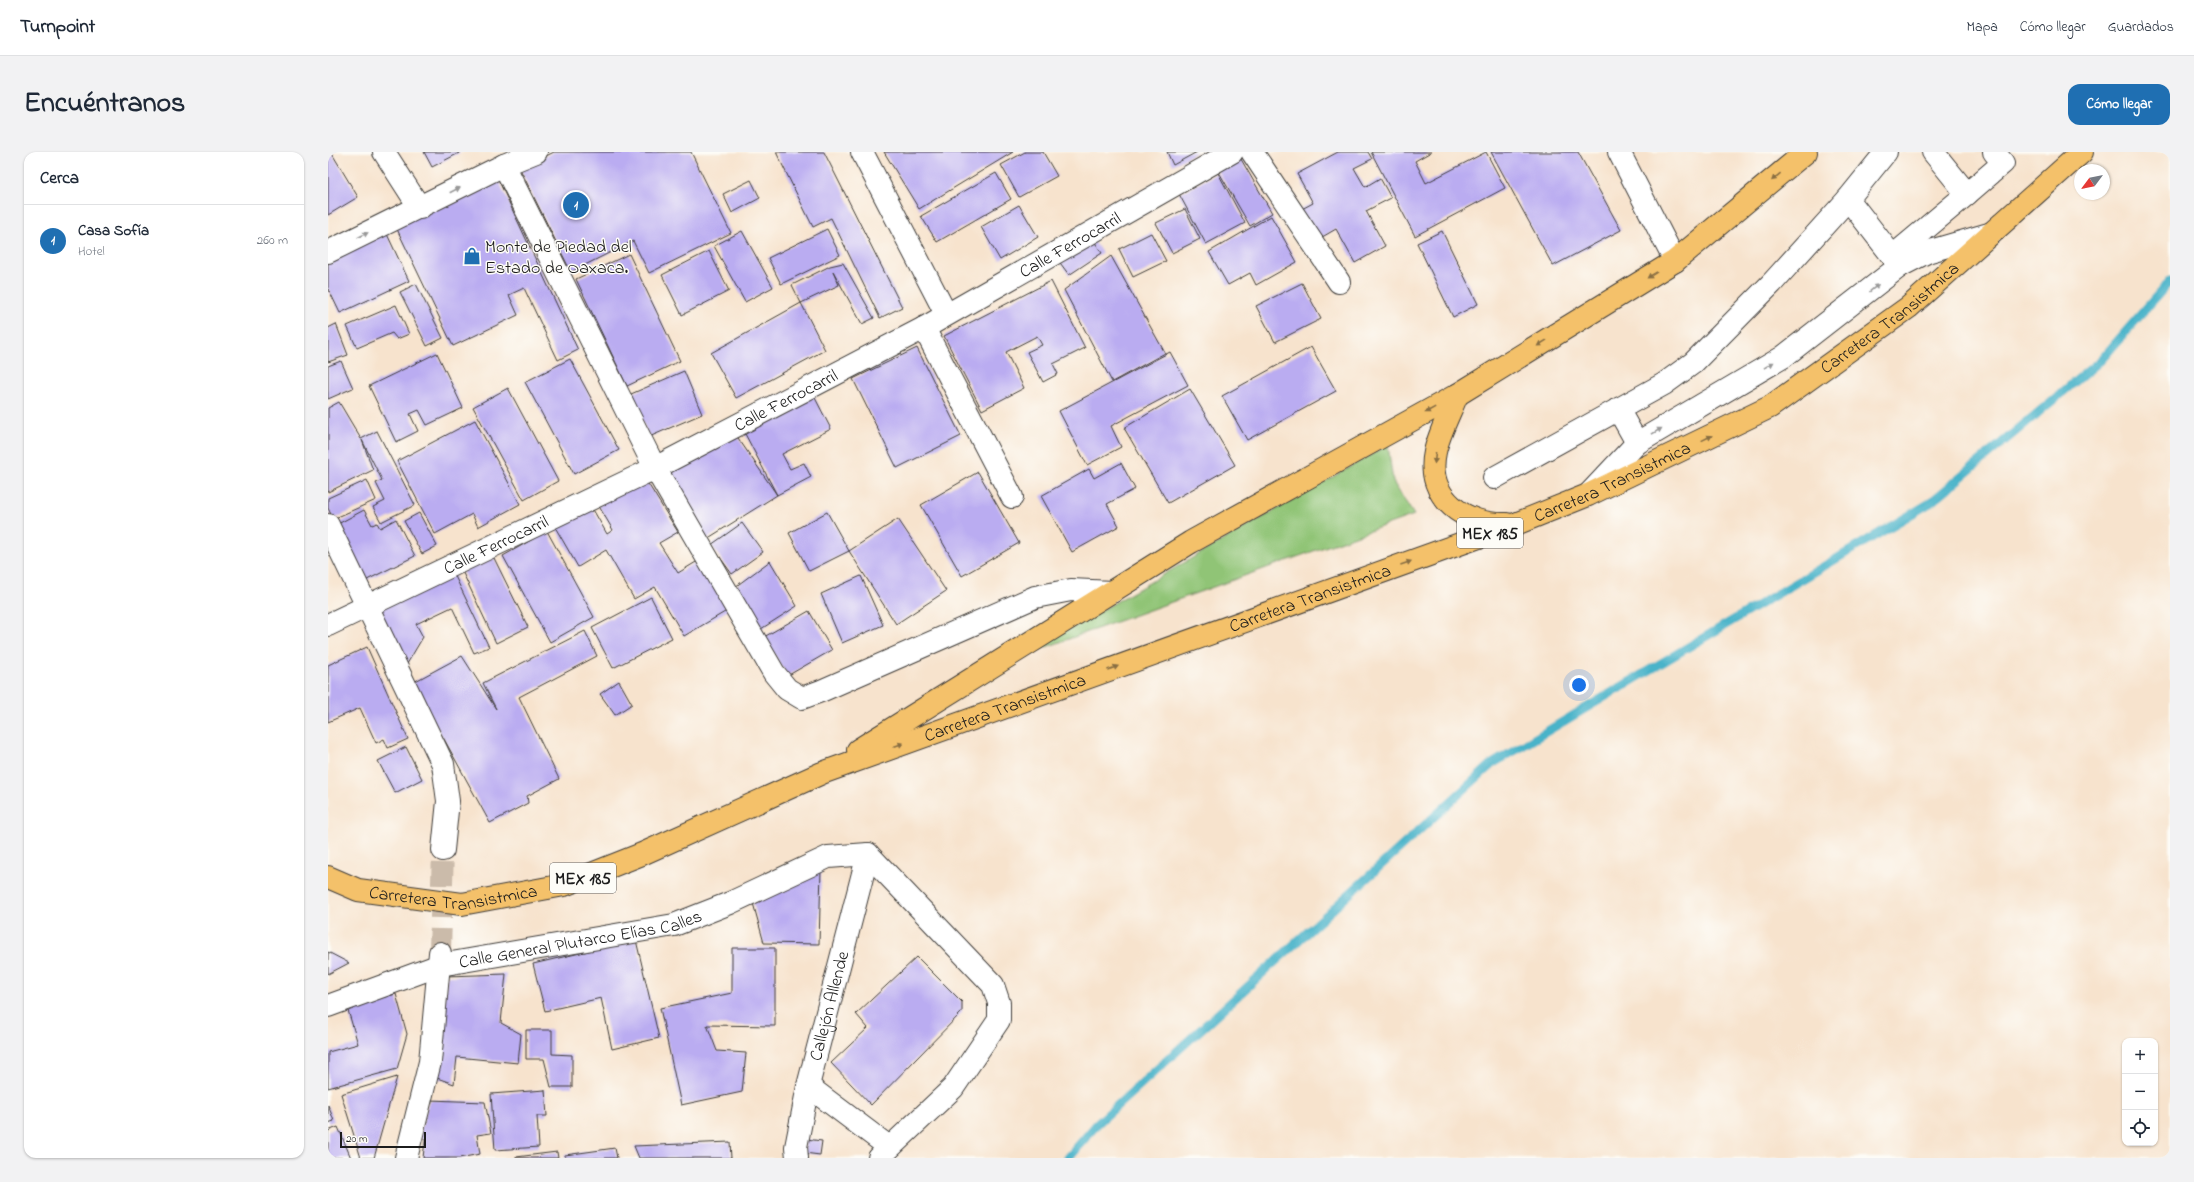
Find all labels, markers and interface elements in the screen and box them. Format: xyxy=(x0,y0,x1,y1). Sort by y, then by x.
text: Turnpoint xyxy=(20,14,95,41)
text: Mapa xyxy=(1967,17,1998,38)
text: Cómo llegar xyxy=(2020,17,2086,38)
text: Guardados xyxy=(2108,17,2174,38)
text: Encuéntranos xyxy=(24,84,185,125)
button: Cómo llegar xyxy=(2068,84,2170,125)
north arrow xyxy=(2074,164,2110,200)
text: Cerca xyxy=(40,166,79,191)
one-way arrow xyxy=(1771,172,1782,181)
one-way arrow xyxy=(449,187,461,193)
pin: 1 xyxy=(563,190,589,220)
street label: Calle Ferrocarril xyxy=(1015,207,1127,286)
text: Casa Sofía xyxy=(78,220,149,242)
text: 1 xyxy=(51,231,55,250)
text: 260 m xyxy=(257,231,288,250)
one-way arrow xyxy=(357,232,369,238)
place label: Monte de Piedad del Estado de Oaxaca. xyxy=(485,235,632,282)
text: Hotel xyxy=(78,242,105,261)
shop icon: Monte de Piedad del Estado de Oaxaca. xyxy=(462,246,482,266)
street label: Carretera Transistmica xyxy=(1816,257,1966,382)
one-way arrow xyxy=(1646,271,1658,278)
one-way arrow xyxy=(1868,284,1879,292)
one-way arrow xyxy=(1537,339,1547,347)
one-way arrow xyxy=(1763,362,1775,369)
street label: Calle Ferrocarril xyxy=(730,364,843,440)
one-way arrow xyxy=(1424,406,1436,413)
one-way arrow xyxy=(1651,428,1663,435)
one-way arrow xyxy=(1701,435,1712,441)
street label: Carretera Transistmica xyxy=(1530,436,1696,530)
one-way arrow xyxy=(1431,452,1438,464)
street label: Calle Ferrocarril xyxy=(440,510,553,583)
road number: MEX 185 xyxy=(1457,518,1523,548)
street label: Carretera Transistmica xyxy=(1226,559,1395,641)
one-way arrow xyxy=(1401,560,1413,566)
one-way arrow xyxy=(1107,665,1119,671)
street label: Carretera Transistmica xyxy=(921,668,1090,750)
your location xyxy=(1569,675,1589,695)
one-way arrow xyxy=(892,742,904,748)
road number: MEX 185 xyxy=(550,863,616,893)
street label: Carretera Transistmica xyxy=(367,879,540,920)
street label: Calle General Plutarco Elías Calles xyxy=(457,904,706,977)
street label: Callejón Allende xyxy=(804,948,858,1064)
map controls xyxy=(2122,1038,2158,1146)
button: + xyxy=(2122,1038,2158,1074)
button: − xyxy=(2122,1074,2158,1110)
button: locate xyxy=(2122,1110,2158,1146)
scale bar xyxy=(340,1130,426,1149)
text: 20 m xyxy=(346,1131,368,1147)

